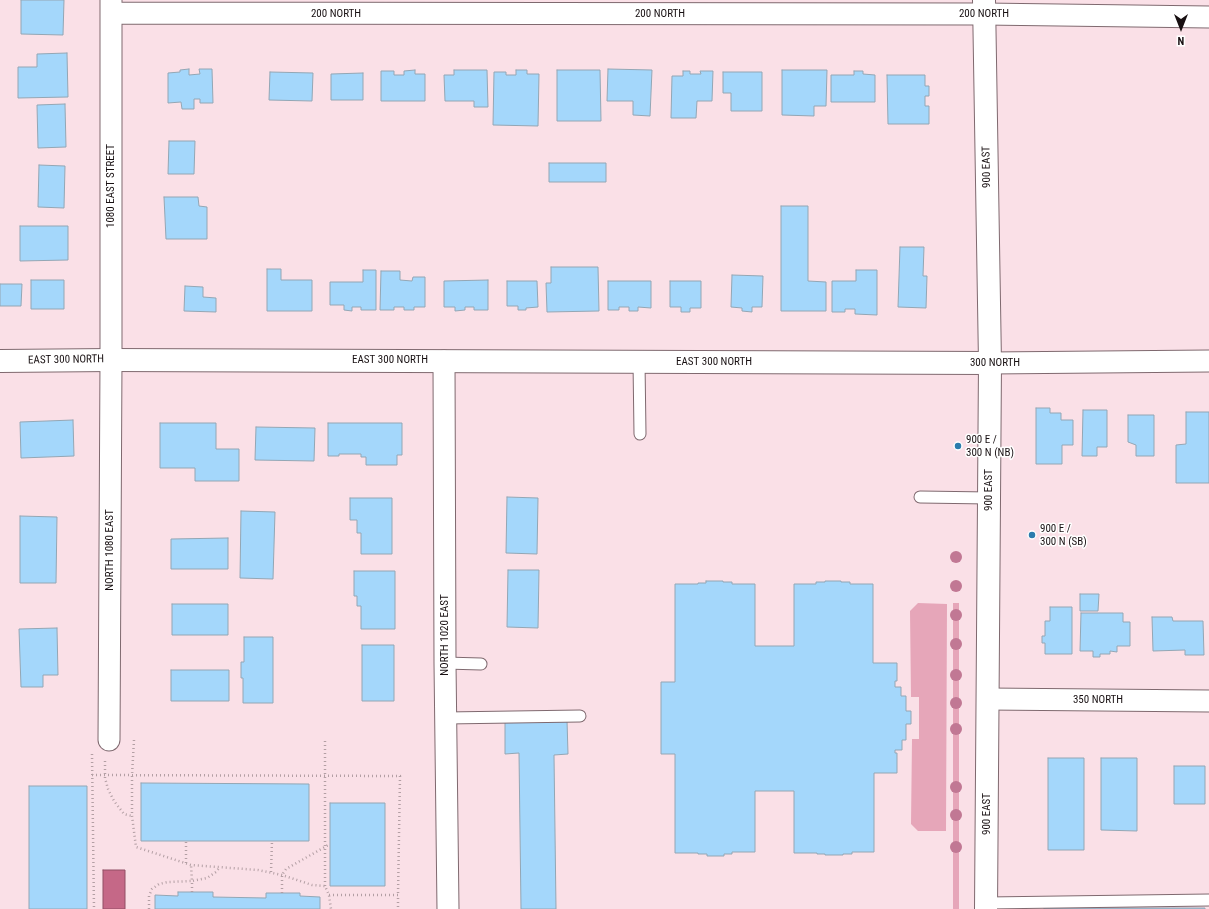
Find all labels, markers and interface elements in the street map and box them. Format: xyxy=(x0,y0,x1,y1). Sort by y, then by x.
street label: 200 NORTH xyxy=(311,7,361,21)
street label: 200 NORTH xyxy=(635,7,685,21)
street label: 200 NORTH xyxy=(959,7,1009,21)
north arrow xyxy=(1161,8,1201,48)
text: N xyxy=(1178,34,1184,47)
street label: 1080 EAST STREET xyxy=(104,144,118,228)
street label: 900 EAST xyxy=(980,146,994,188)
street label: EAST 300 NORTH xyxy=(28,353,104,367)
street label: EAST 300 NORTH xyxy=(352,353,428,367)
street label: EAST 300 NORTH xyxy=(676,355,752,369)
street label: 300 NORTH xyxy=(970,356,1020,370)
place label: 900 E / 300 N (NB) xyxy=(966,433,1014,459)
marker: 900 E / 300 N (NB) xyxy=(953,441,963,451)
street label: 900 EAST xyxy=(982,469,996,511)
street label: NORTH 1080 EAST xyxy=(103,509,117,591)
place label: 900 E / 300 N (SB) xyxy=(1040,522,1087,548)
marker: 900 E / 300 N (SB) xyxy=(1027,530,1037,540)
street label: NORTH 1020 EAST xyxy=(438,594,452,676)
street label: 350 NORTH xyxy=(1073,693,1123,707)
street label: 900 EAST xyxy=(980,793,994,835)

